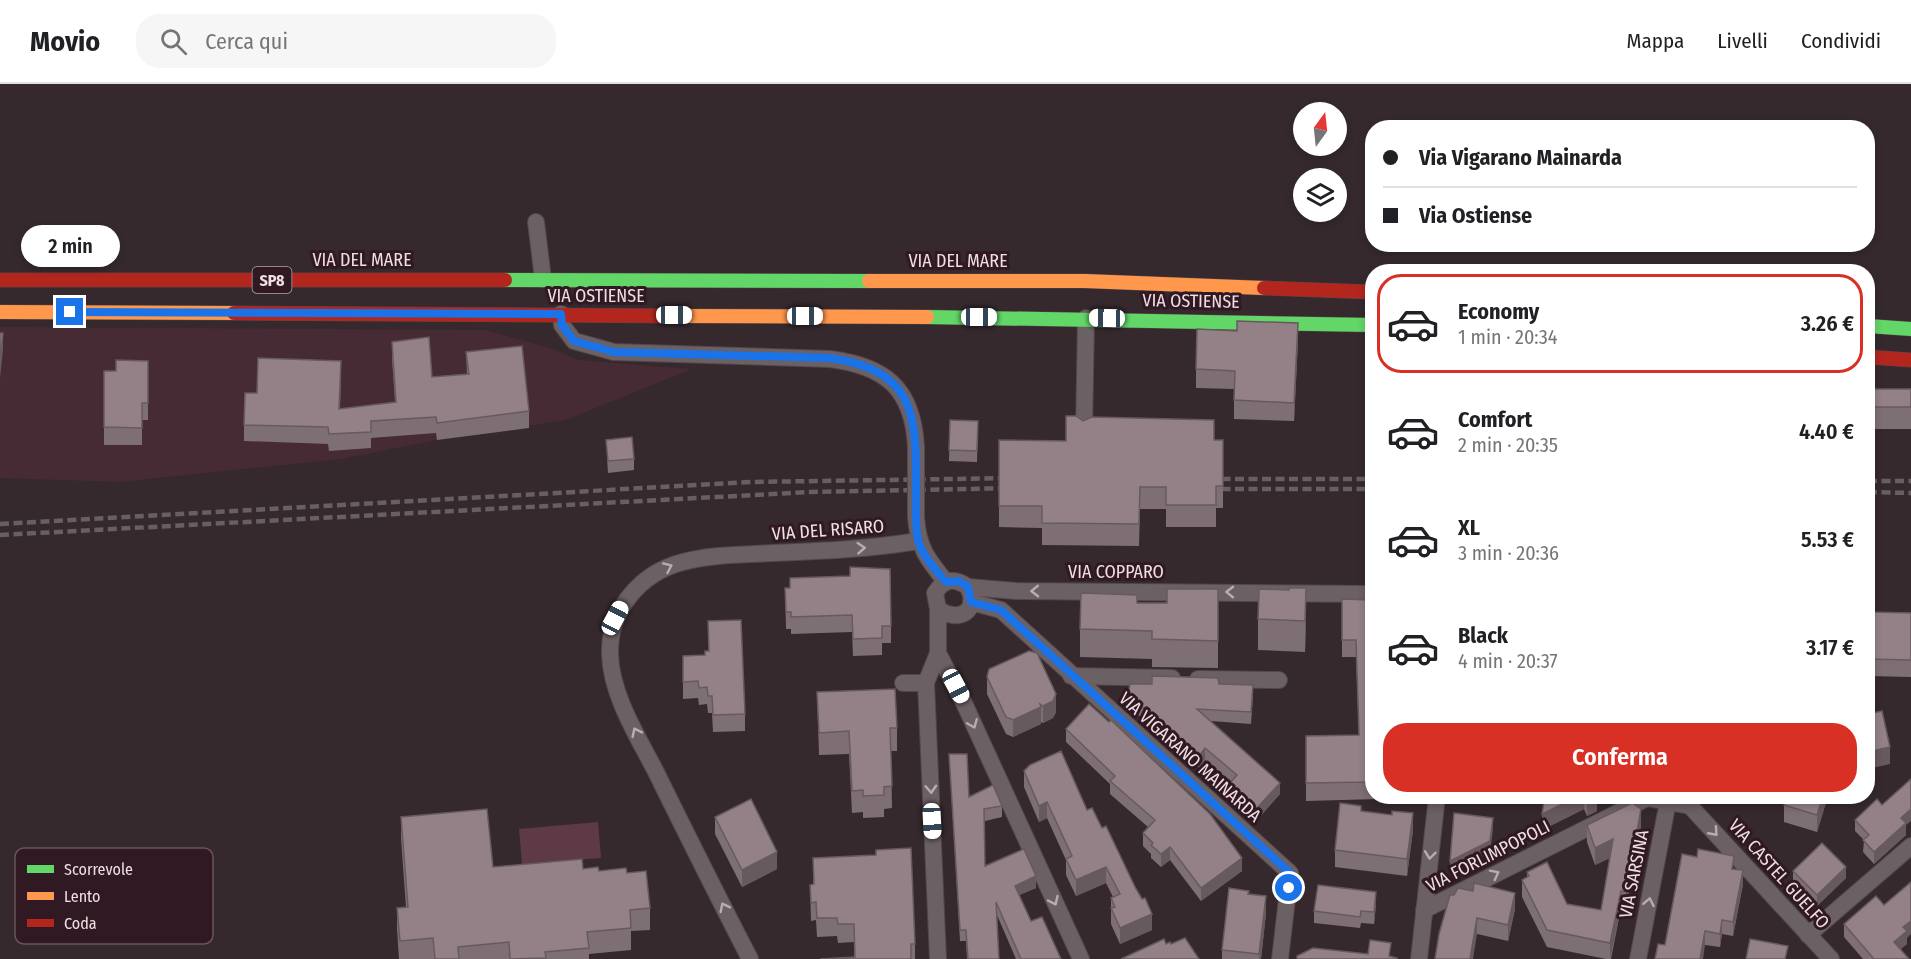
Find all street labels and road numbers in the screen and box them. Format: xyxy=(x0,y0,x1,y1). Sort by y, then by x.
street label: VIA DEL MARE xyxy=(312,249,412,271)
street label: VIA DEL MARE xyxy=(908,250,1008,272)
road number: SP8 xyxy=(252,267,292,293)
street label: VIA OSTIENSE xyxy=(547,285,645,307)
street label: VIA OSTIENSE xyxy=(1142,289,1240,313)
street label: VIA DEL RISARO xyxy=(771,515,885,545)
street label: VIA COPPARO xyxy=(1068,561,1164,583)
street label: VIA VIGARANO MAINARDA xyxy=(1114,687,1266,827)
street label: VIA FORLIMPOPOLI xyxy=(1422,815,1554,897)
street label: VIA CASTEL GUELFO xyxy=(1724,815,1834,933)
street label: VIA SARSINA xyxy=(1615,827,1653,920)

